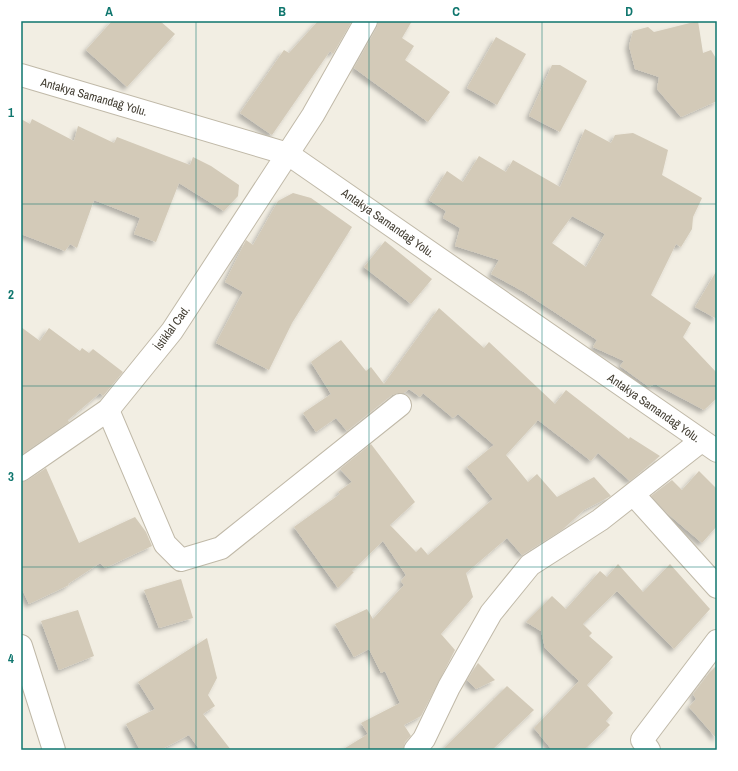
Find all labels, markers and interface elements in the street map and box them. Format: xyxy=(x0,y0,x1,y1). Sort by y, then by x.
text: A xyxy=(105,3,113,20)
text: B xyxy=(278,3,286,20)
text: C xyxy=(452,3,460,20)
text: D xyxy=(625,3,633,20)
street label: Antakya Samandağ Yolu. xyxy=(38,74,149,120)
text: 1 xyxy=(8,104,14,121)
street label: Antakya Samandağ Yolu. xyxy=(337,184,438,261)
text: 2 xyxy=(8,286,14,303)
street label: İstiklal Cad. xyxy=(150,302,194,354)
street label: Antakya Samandağ Yolu. xyxy=(603,369,704,446)
text: 3 xyxy=(8,468,14,485)
text: 4 xyxy=(8,650,14,667)

